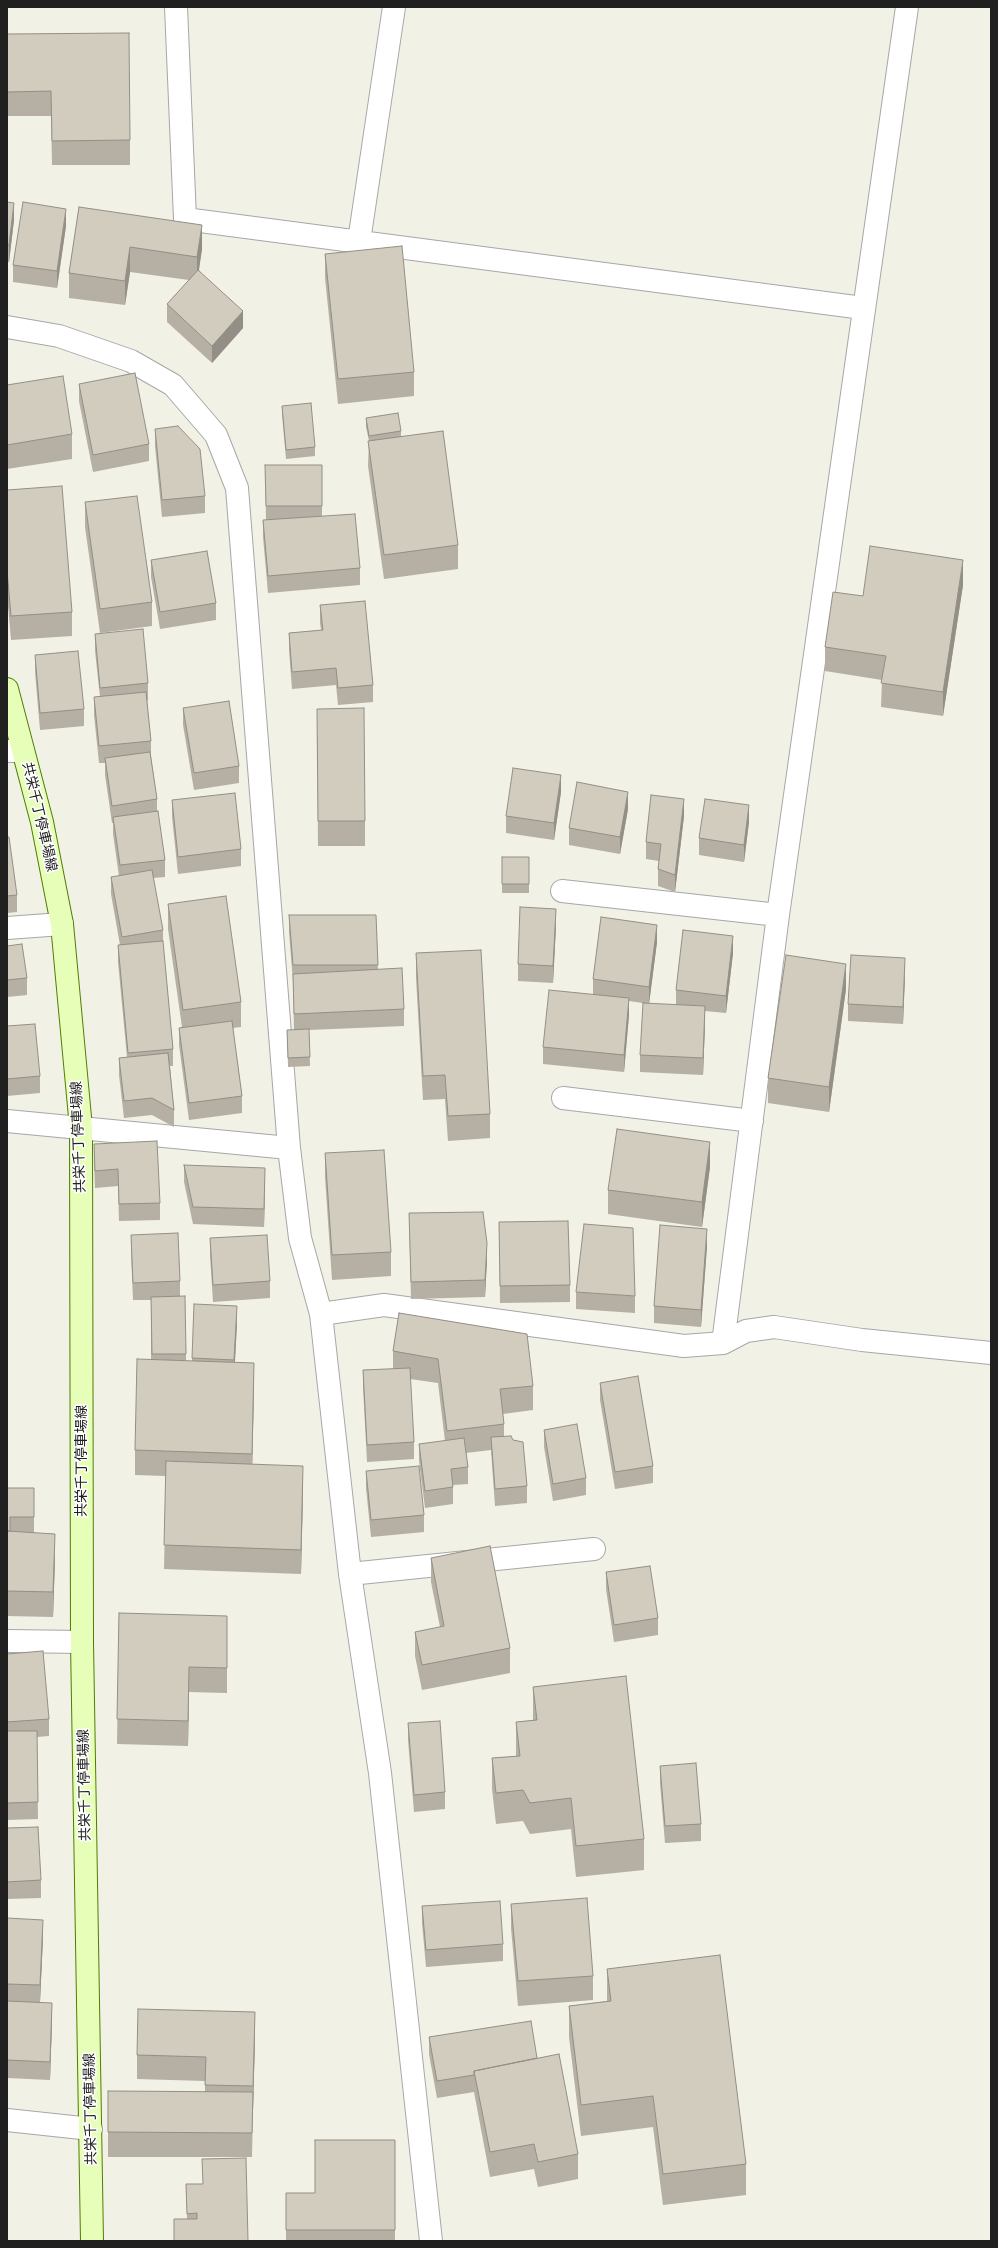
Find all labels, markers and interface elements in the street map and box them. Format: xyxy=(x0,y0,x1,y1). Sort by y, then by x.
street label: 共栄千丁停車場線 xyxy=(18,761,60,873)
street label: 共栄千丁停車場線 xyxy=(69,1081,89,1193)
street label: 共栄千丁停車場線 xyxy=(74,1405,90,1517)
street label: 共栄千丁停車場線 xyxy=(76,1729,94,1841)
street label: 共栄千丁停車場線 xyxy=(82,2053,100,2165)

